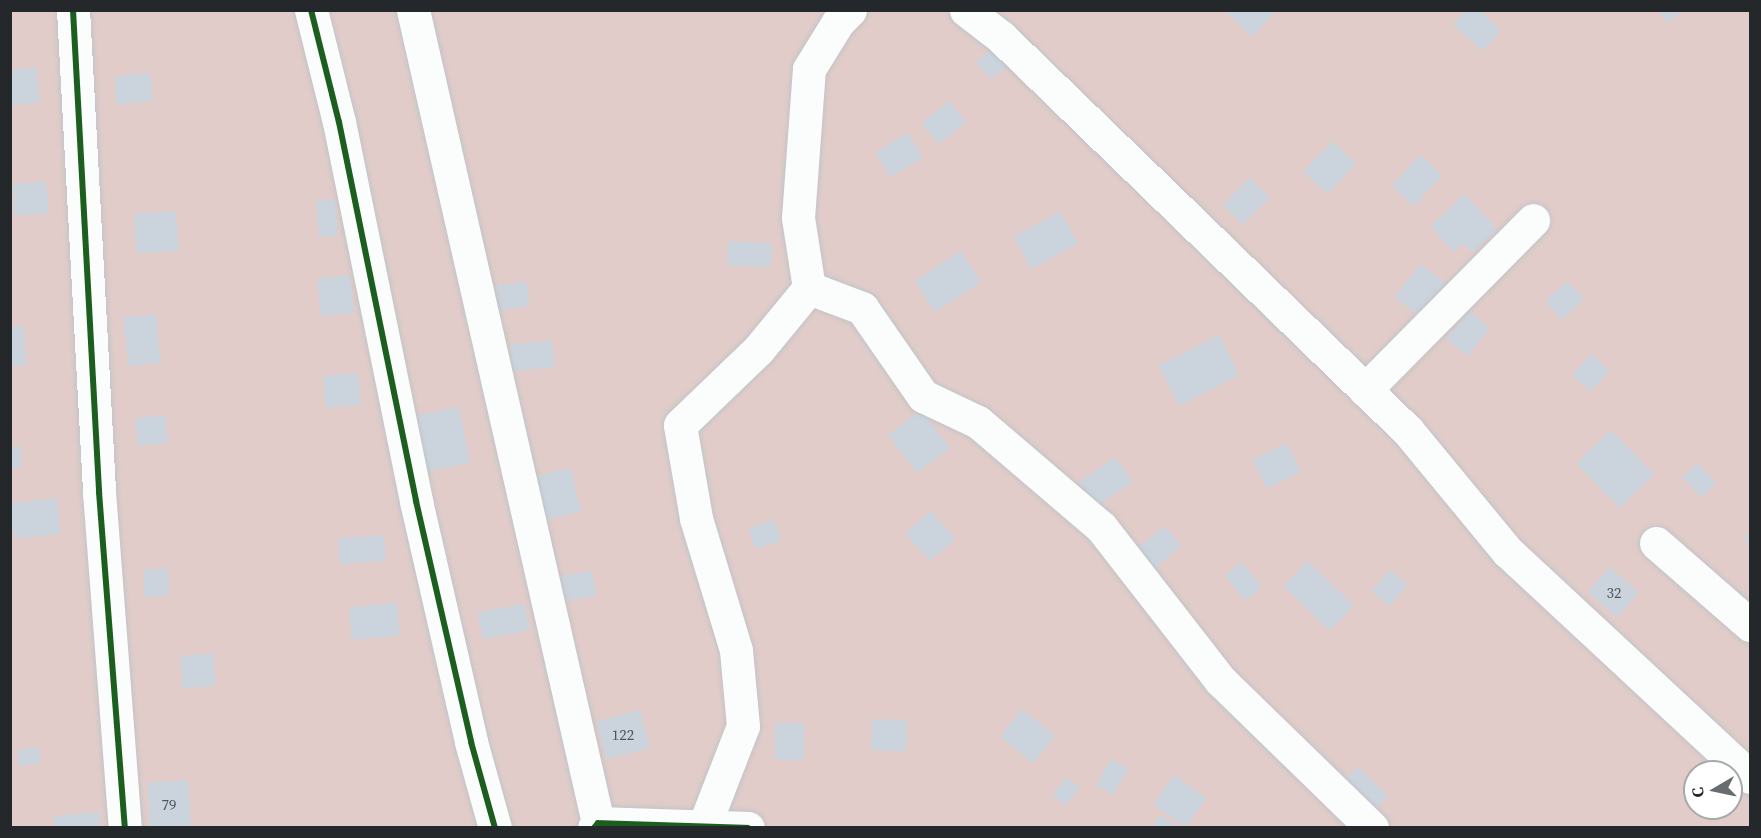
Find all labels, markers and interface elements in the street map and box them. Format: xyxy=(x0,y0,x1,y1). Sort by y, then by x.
house number: 32 xyxy=(1607,584,1621,602)
house number: 122 xyxy=(612,726,634,744)
north arrow xyxy=(1683,760,1743,820)
text: С xyxy=(1686,786,1709,799)
house number: 79 xyxy=(162,796,176,814)

